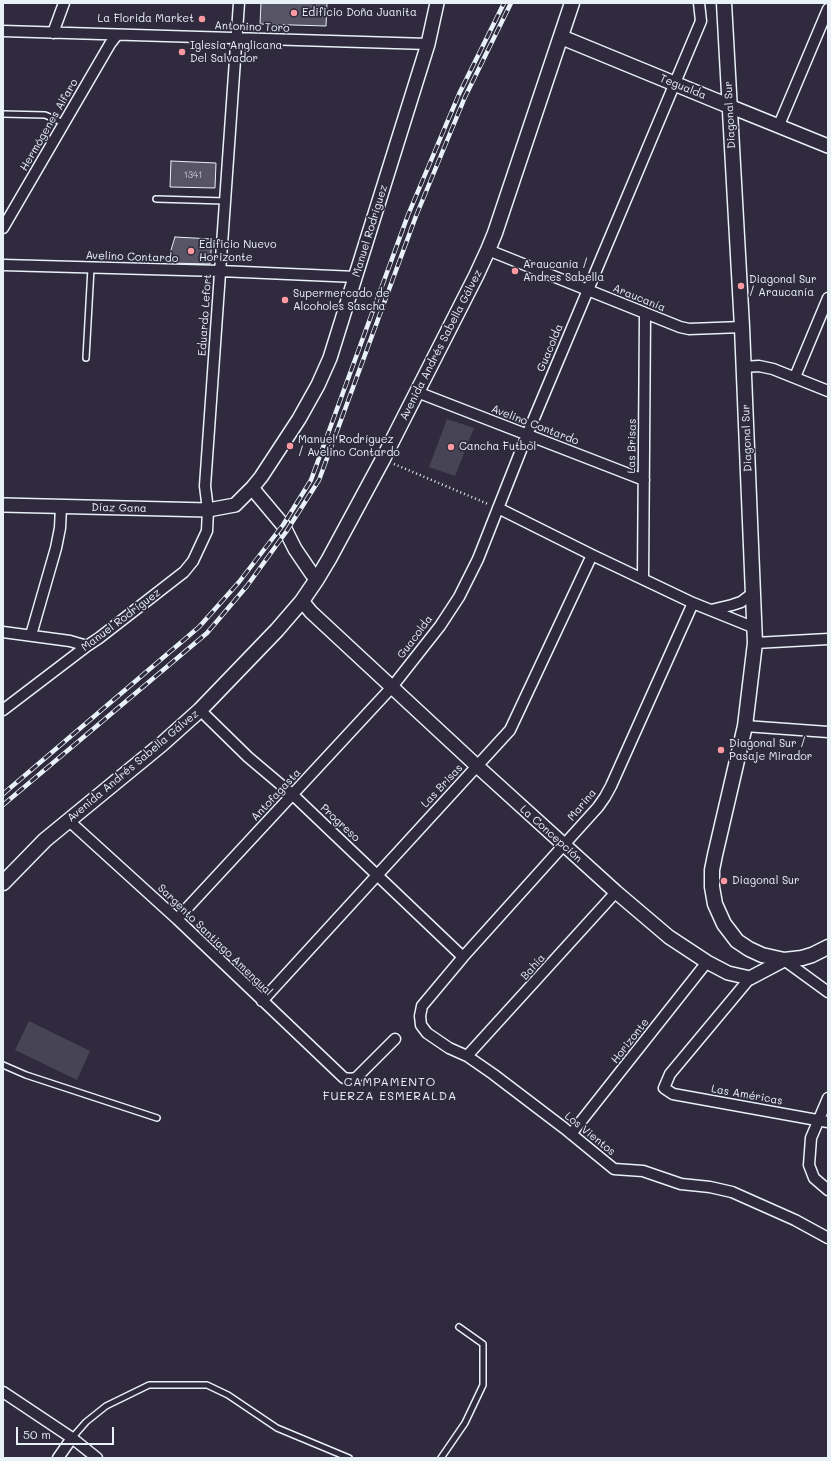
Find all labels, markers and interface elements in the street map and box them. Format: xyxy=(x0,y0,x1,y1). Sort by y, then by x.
place label: Edificio Doña Juanita xyxy=(302,6,417,20)
marker: Edificio Doña Juanita xyxy=(289,8,299,18)
place label: La Florida Market xyxy=(98,12,194,26)
marker: La Florida Market xyxy=(197,14,207,24)
street label: Antonino Toro xyxy=(214,19,290,35)
place label: Iglesia Anglicana Del Salvador xyxy=(190,39,282,65)
marker: Iglesia Anglicana Del Salvador xyxy=(177,47,187,57)
street label: Tegualda xyxy=(658,72,708,102)
street label: Hermógenes Alfaro xyxy=(17,77,81,173)
street label: Diagonal Sur xyxy=(722,81,738,149)
house number: 1341 xyxy=(184,170,202,180)
street label: Manuel Rodríguez xyxy=(350,183,390,279)
place label: Edificio Nuevo Horizonte xyxy=(199,238,276,264)
marker: Edificio Nuevo Horizonte xyxy=(186,246,196,256)
street label: Avelino Contardo xyxy=(86,249,178,265)
place label: Araucanía / Andres Sabella xyxy=(523,258,604,284)
marker: Araucanía / Andres Sabella xyxy=(510,266,520,276)
street label: Avenida Andrés Sabella Gálvez xyxy=(397,267,485,423)
street label: Eduardo Lefort xyxy=(196,273,214,357)
place label: Diagonal Sur / Araucanía xyxy=(749,273,817,299)
street label: Araucanía xyxy=(611,281,667,315)
marker: Diagonal Sur / Araucanía xyxy=(736,281,746,291)
place label: Supermercado de Alcoholes Sascha xyxy=(293,287,390,313)
marker: Supermercado de Alcoholes Sascha xyxy=(280,295,290,305)
street label: Guacolda xyxy=(534,322,566,374)
street label: Avelino Contardo xyxy=(489,402,581,448)
street label: Diagonal Sur xyxy=(739,404,755,472)
street label: Las Brisas xyxy=(625,419,639,473)
place label: Manuel Rodríguez / Avelino Contardo xyxy=(298,433,400,459)
place label: Cancha Futbol xyxy=(459,440,536,454)
marker: Manuel Rodríguez / Avelino Contardo xyxy=(285,441,295,451)
marker: Cancha Futbol xyxy=(446,442,456,452)
street label: Díaz Gana xyxy=(91,501,147,515)
street label: Manuel Rodríguez xyxy=(79,586,163,654)
street label: Guacolda xyxy=(395,613,435,661)
street label: Avenida Andrés Sabella Gálvez xyxy=(65,707,201,825)
place label: Diagonal Sur / Pasaje Mirador xyxy=(729,737,812,763)
marker: Diagonal Sur / Pasaje Mirador xyxy=(716,745,726,755)
street label: Las Brisas xyxy=(418,761,466,811)
street label: Antofagasta xyxy=(249,766,303,824)
street label: Marina xyxy=(565,786,599,824)
street label: Progreso xyxy=(317,801,363,845)
street label: La Concepción xyxy=(517,803,585,865)
place label: Diagonal Sur xyxy=(732,874,800,888)
marker: Diagonal Sur xyxy=(719,876,729,886)
street label: Sargento Santiago Amengual xyxy=(155,882,275,998)
street label: Bahía xyxy=(518,951,548,983)
street label: Horizonte xyxy=(608,1016,652,1066)
district label: CAMPAMENTO FUERZA ESMERALDA xyxy=(323,1075,457,1103)
street label: Las Américas xyxy=(710,1082,784,1108)
street label: Los Vientos xyxy=(562,1110,618,1158)
scale bar xyxy=(18,1419,116,1445)
text: 50 m xyxy=(23,1426,51,1442)

